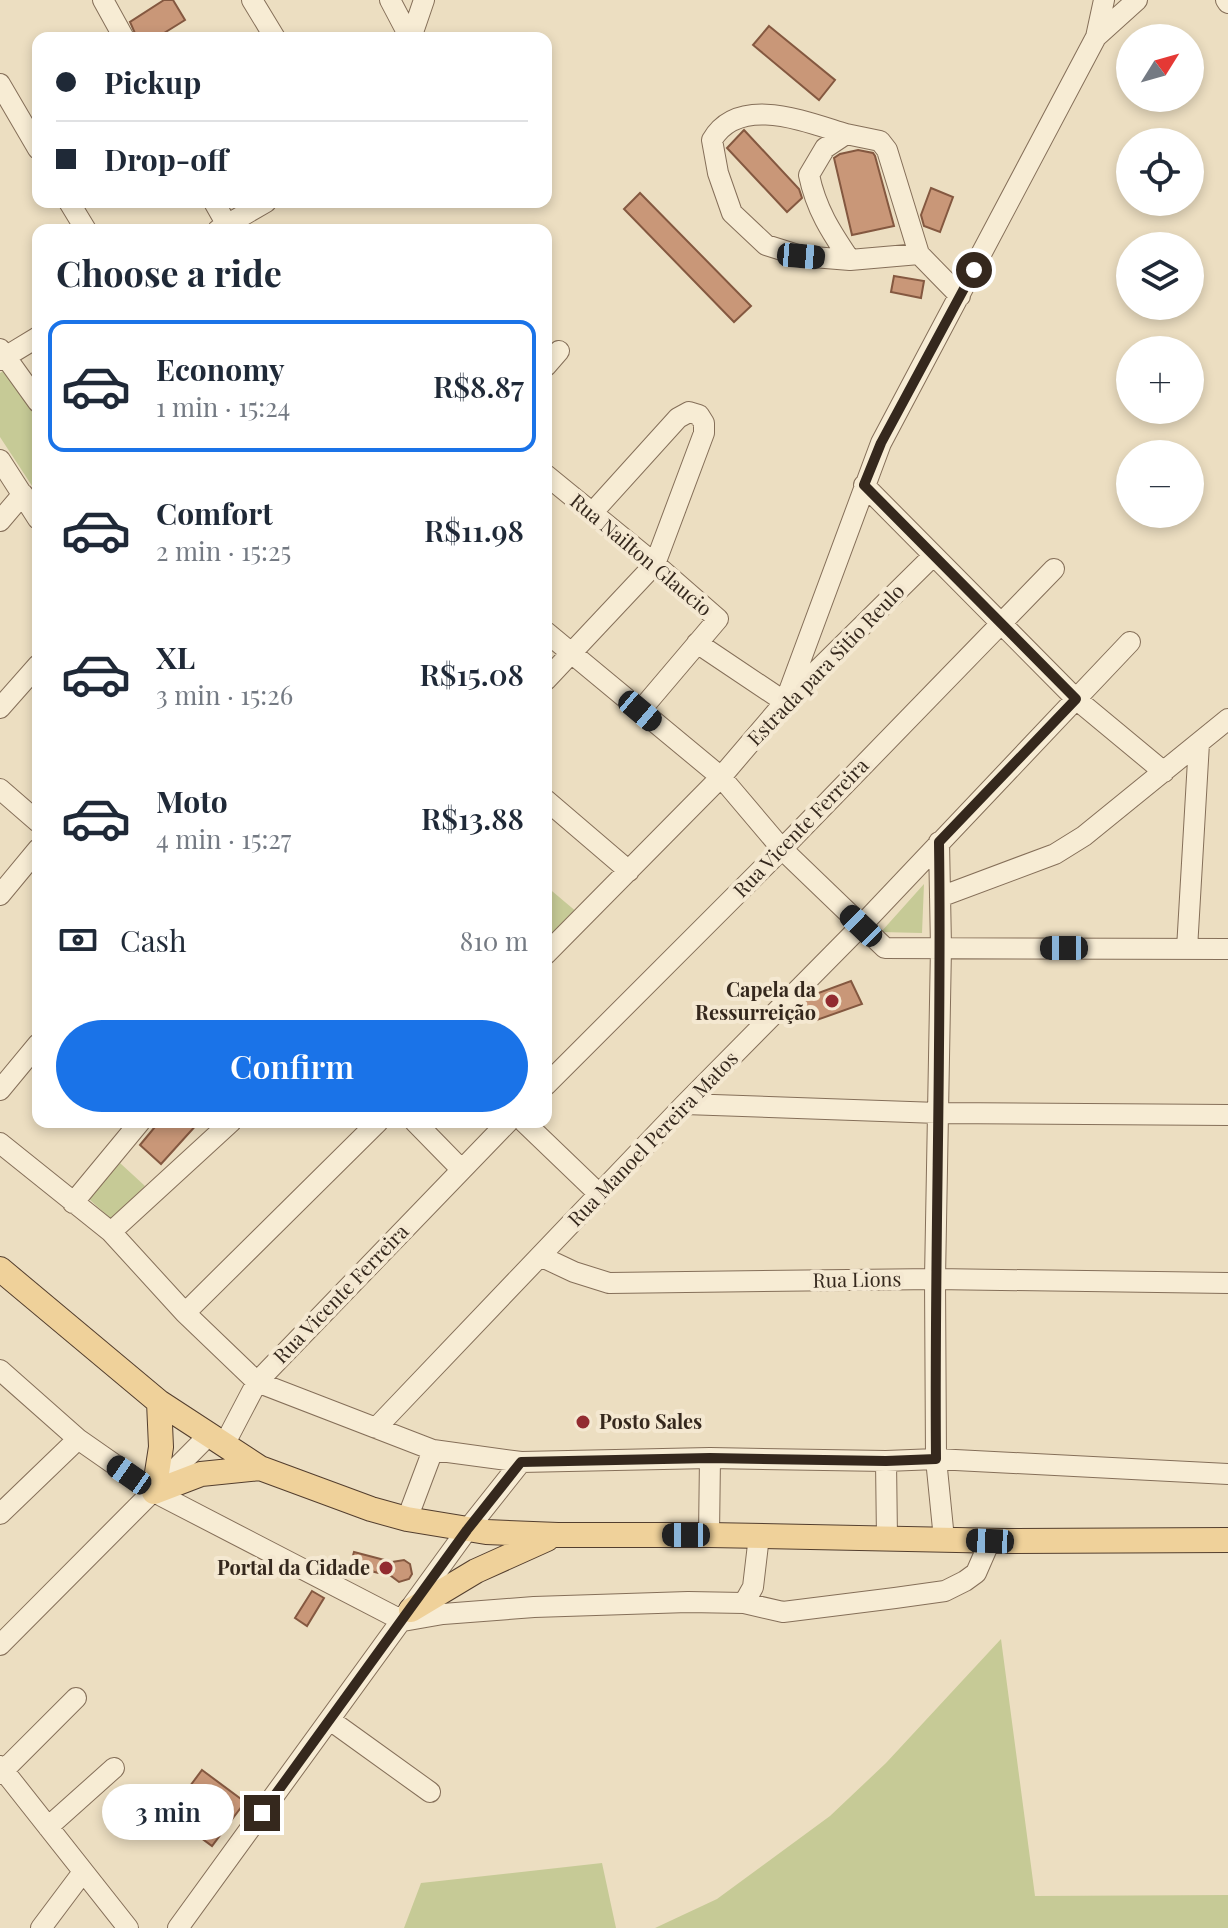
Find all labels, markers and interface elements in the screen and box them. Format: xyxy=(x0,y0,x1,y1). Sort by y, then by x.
north arrow xyxy=(1116,24,1204,112)
map controls xyxy=(1116,24,1204,528)
text: Pickup xyxy=(104,62,201,102)
button: locate xyxy=(1116,128,1204,216)
text: Drop-off xyxy=(104,139,228,179)
button: layers xyxy=(1116,232,1204,320)
car xyxy=(776,242,826,270)
text: Choose a ride xyxy=(56,248,282,296)
route start xyxy=(956,252,992,288)
button: + xyxy=(1116,336,1204,424)
text: Economy xyxy=(156,349,285,389)
icon: car xyxy=(60,350,132,422)
text: R$8.87 xyxy=(433,366,524,406)
text: 1 min · 15:24 xyxy=(156,389,290,424)
button: − xyxy=(1116,440,1204,528)
street label: Rua Nailton Glaucio xyxy=(565,487,719,621)
text: Comfort xyxy=(156,493,273,533)
icon: car xyxy=(60,494,132,566)
text: R$11.98 xyxy=(424,510,524,550)
text: 2 min · 15:25 xyxy=(156,533,291,568)
street label: Estrada para Sitio Reulo xyxy=(740,577,909,751)
text: XL xyxy=(156,637,195,677)
icon: car xyxy=(60,638,132,710)
text: R$15.08 xyxy=(419,654,524,694)
text: 3 min · 15:26 xyxy=(156,677,293,712)
car xyxy=(614,686,666,736)
street label: Rua Vicente Ferreira xyxy=(726,751,873,902)
text: Moto xyxy=(156,781,228,821)
icon: car xyxy=(60,782,132,854)
text: R$13.88 xyxy=(421,798,524,838)
text: 4 min · 15:27 xyxy=(156,821,291,856)
car xyxy=(835,901,887,951)
icon: cash xyxy=(56,918,100,962)
text: Cash xyxy=(120,920,187,960)
text: 810 m xyxy=(460,923,528,958)
car xyxy=(1040,936,1088,960)
place label: Capela da Ressurreição xyxy=(695,975,817,1025)
marker: Capela da Ressurreição xyxy=(823,992,841,1010)
button: Confirm xyxy=(56,1020,528,1112)
street label: Rua Manoel Pereira Matos xyxy=(561,1044,743,1232)
street label: Rua Vicente Ferreira xyxy=(266,1217,413,1368)
street label: Rua Lions xyxy=(812,1264,902,1293)
place label: Posto Sales xyxy=(599,1407,702,1434)
marker: Posto Sales xyxy=(574,1413,592,1431)
car xyxy=(102,1451,156,1499)
car xyxy=(662,1523,710,1547)
car xyxy=(966,1528,1014,1554)
place label: Portal da Cidade xyxy=(217,1553,370,1580)
marker: Portal da Cidade xyxy=(377,1559,395,1577)
callout: 3 min xyxy=(102,1785,234,1841)
text: 3 min xyxy=(135,1794,201,1829)
route end xyxy=(244,1795,280,1831)

